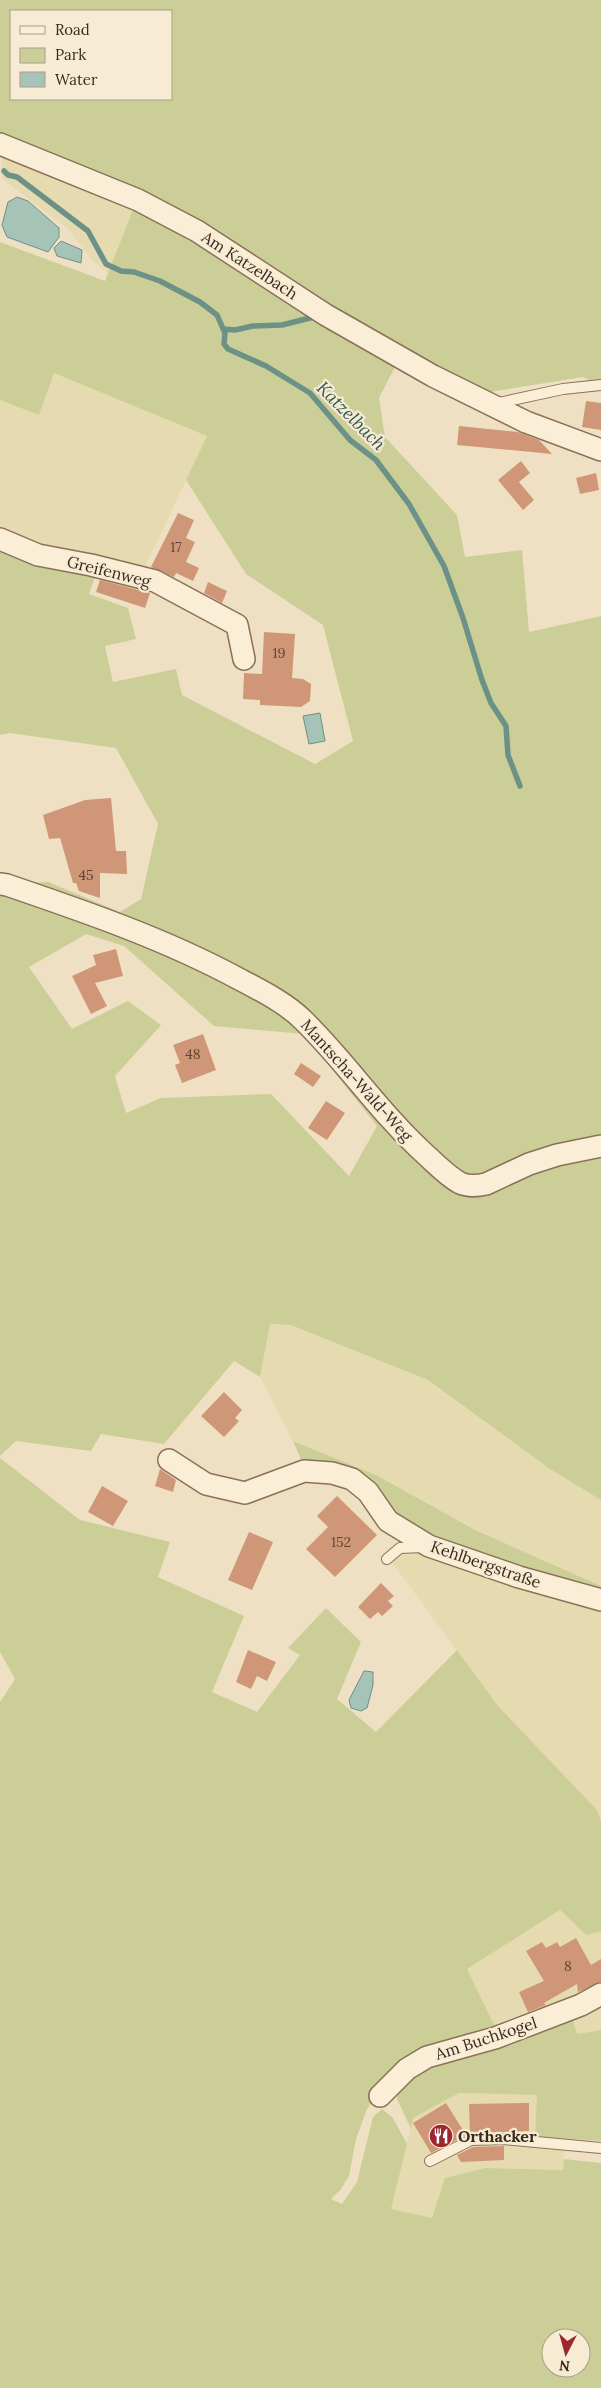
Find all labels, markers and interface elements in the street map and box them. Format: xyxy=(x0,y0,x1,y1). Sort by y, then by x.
legend xyxy=(10,10,172,100)
text: Road xyxy=(55,20,90,39)
text: Park xyxy=(55,45,86,64)
text: Water xyxy=(55,70,98,89)
street label: Am Katzelbach xyxy=(197,226,302,304)
water label: Katzelbach xyxy=(312,376,391,455)
house number: 17 xyxy=(170,538,182,556)
street label: Greifenweg xyxy=(65,551,154,591)
house number: 19 xyxy=(272,644,286,662)
house number: 45 xyxy=(78,866,94,884)
street label: Mantscha-Wald-Weg xyxy=(297,1015,418,1146)
house number: 48 xyxy=(185,1045,201,1063)
house number: 152 xyxy=(331,1533,351,1551)
street label: Kehlbergstraße xyxy=(428,1536,544,1592)
house number: 8 xyxy=(564,1957,572,1975)
street label: Am Buchkogel xyxy=(432,2012,539,2064)
restaurant icon: Orthacker xyxy=(428,2123,454,2149)
place label: Orthacker xyxy=(458,2126,537,2146)
north arrow xyxy=(541,2328,591,2378)
text: N xyxy=(558,2356,571,2375)

